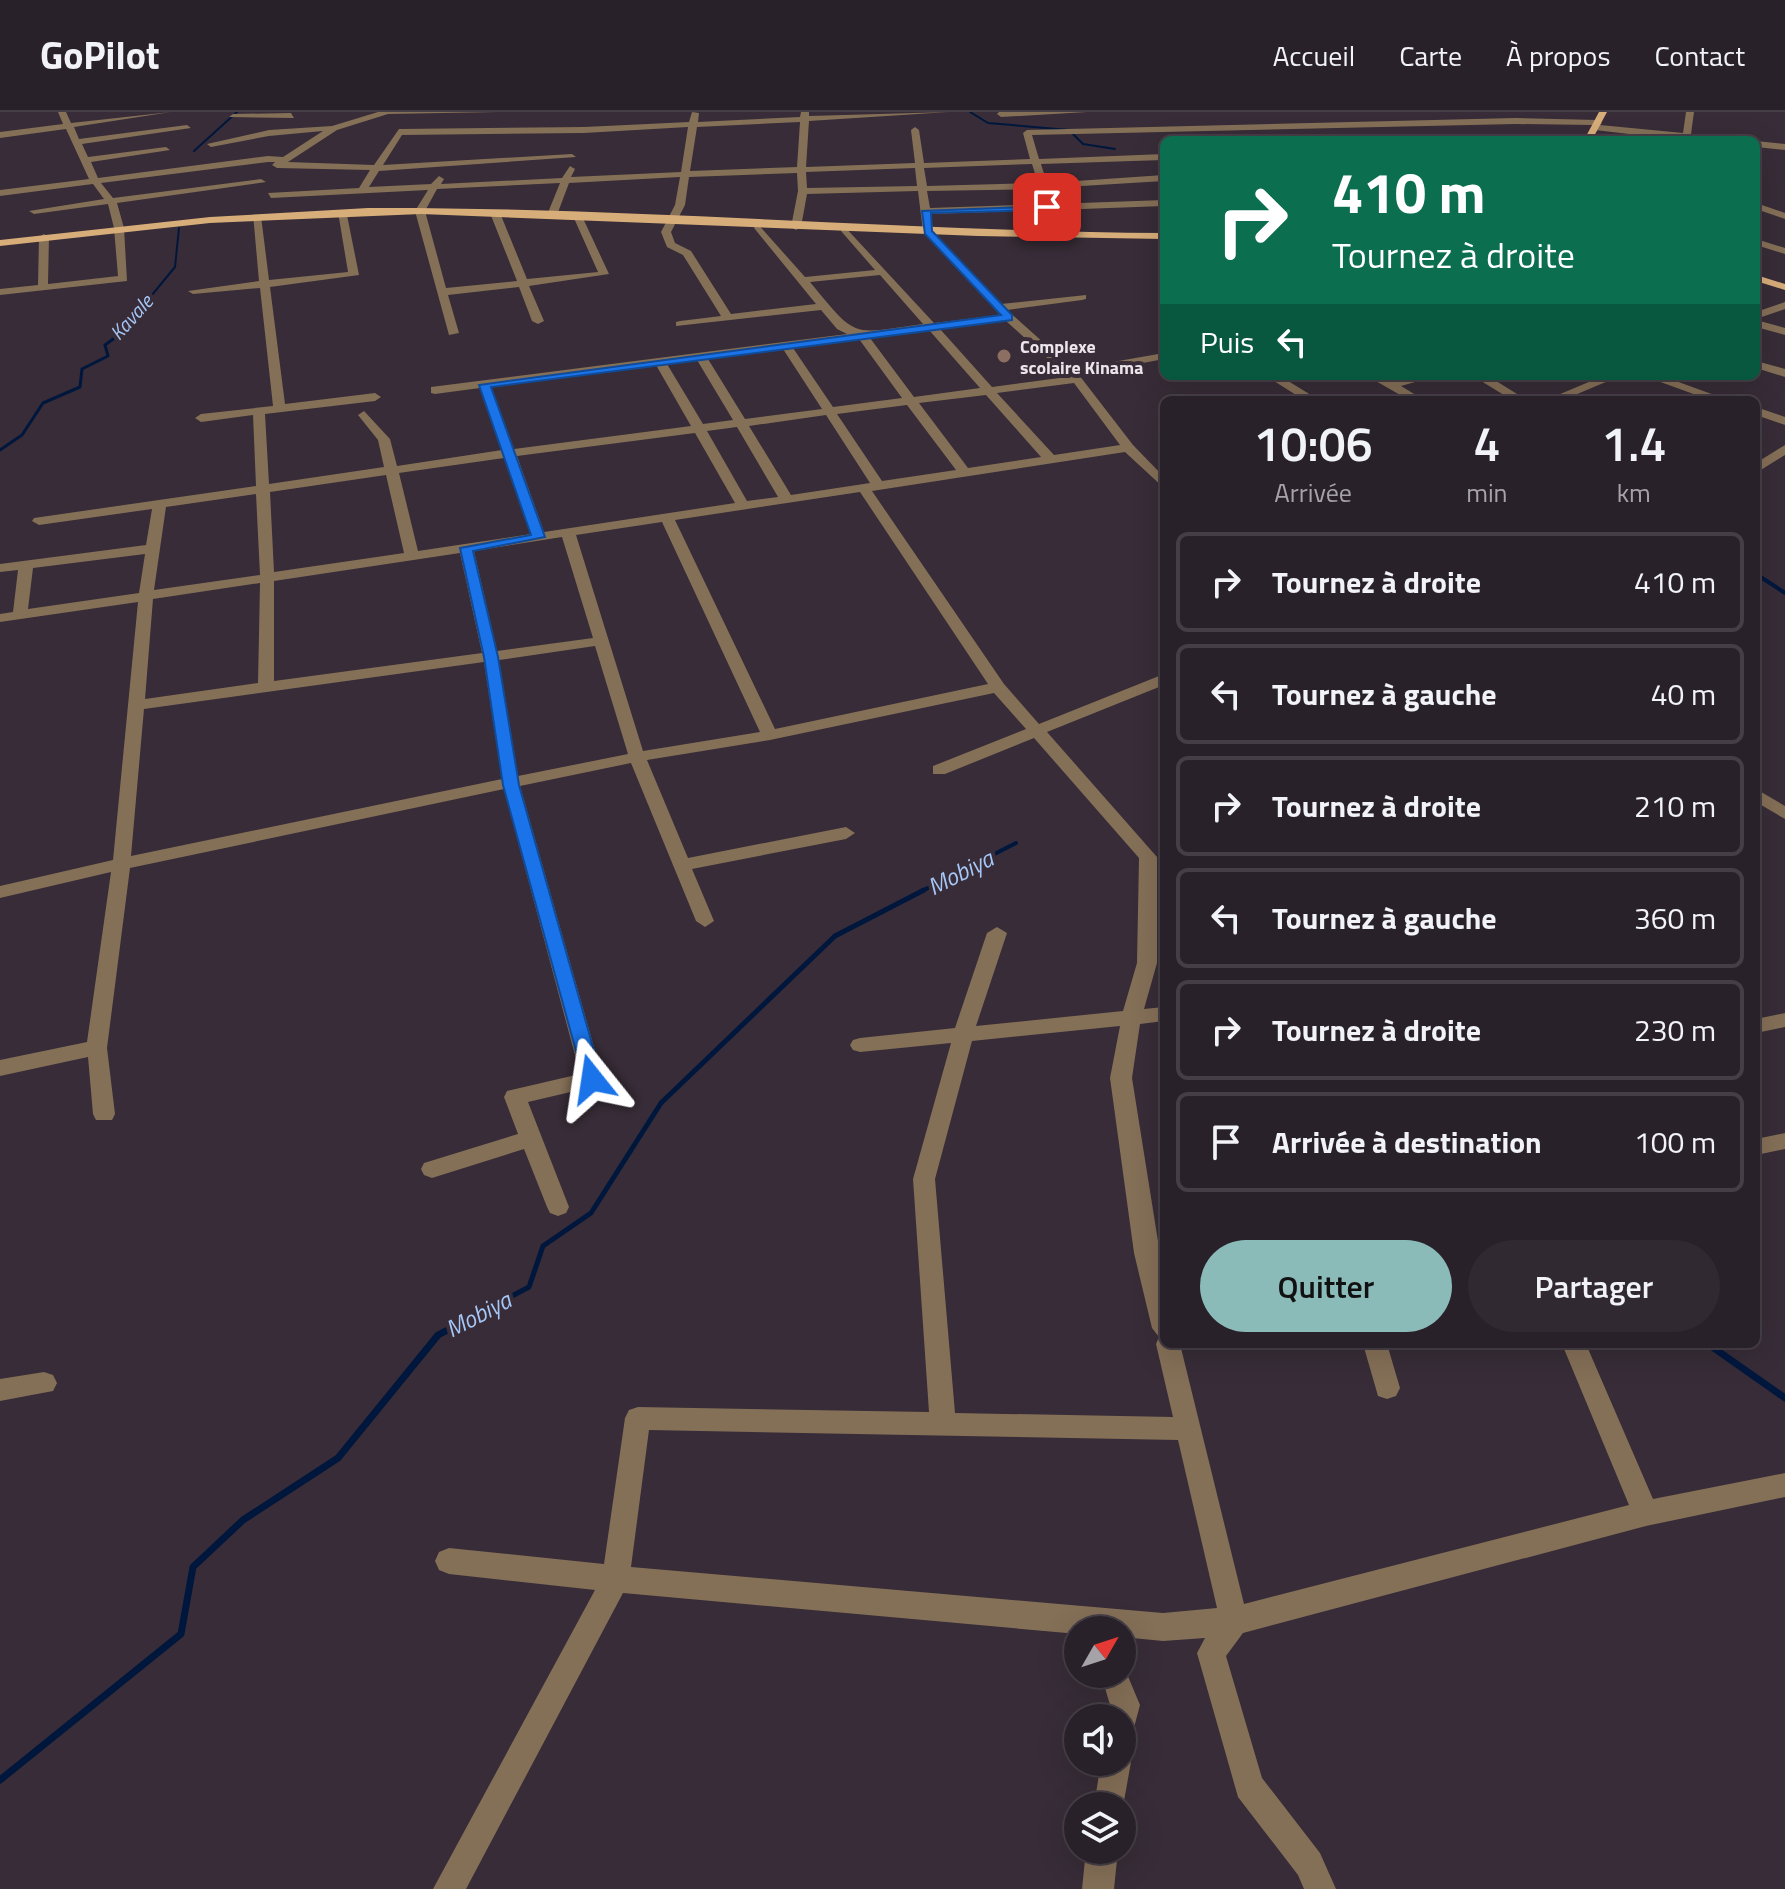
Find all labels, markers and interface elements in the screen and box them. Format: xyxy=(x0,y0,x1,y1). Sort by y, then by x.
text: GoPilot xyxy=(40,26,160,84)
text: Accueil xyxy=(1273,34,1355,77)
text: Carte xyxy=(1399,34,1462,77)
text: À propos xyxy=(1506,34,1610,77)
text: Contact xyxy=(1654,34,1745,77)
text: 410 m xyxy=(1332,150,1485,235)
icon: right xyxy=(1200,168,1304,272)
pin xyxy=(1013,173,1081,241)
icon: arrive xyxy=(1025,185,1069,229)
text: Tournez à droite xyxy=(1332,227,1575,282)
water label: Kavale xyxy=(102,286,161,347)
text: Puis xyxy=(1200,319,1254,365)
icon: left xyxy=(1270,320,1314,364)
place label: Complexe scolaire Kinama xyxy=(1020,333,1143,381)
marker: Complexe scolaire Kinama xyxy=(995,347,1013,365)
text: 10:06 xyxy=(1254,407,1373,480)
text: 4 xyxy=(1473,407,1500,480)
text: 1.4 xyxy=(1601,407,1666,480)
text: Arrivée xyxy=(1274,473,1352,512)
text: min xyxy=(1466,473,1508,512)
text: km xyxy=(1617,473,1651,512)
text: Tournez à droite xyxy=(1272,559,1481,605)
text: 410 m xyxy=(1634,559,1716,605)
icon: right xyxy=(1204,560,1248,604)
text: Tournez à gauche xyxy=(1272,671,1497,717)
text: 40 m xyxy=(1651,671,1716,717)
icon: left xyxy=(1204,672,1248,716)
text: Tournez à droite xyxy=(1272,783,1481,829)
text: 210 m xyxy=(1634,783,1716,829)
icon: right xyxy=(1204,784,1248,828)
water label: Mobiya xyxy=(921,839,1001,904)
text: Tournez à gauche xyxy=(1272,895,1497,941)
text: 360 m xyxy=(1634,895,1716,941)
icon: left xyxy=(1204,896,1248,940)
text: Tournez à droite xyxy=(1272,1007,1481,1053)
text: 230 m xyxy=(1634,1007,1716,1053)
icon: right xyxy=(1204,1008,1248,1052)
position arrow xyxy=(550,1037,634,1121)
text: Arrivée à destination xyxy=(1272,1119,1542,1165)
text: 100 m xyxy=(1634,1119,1716,1165)
icon: arrive xyxy=(1204,1120,1248,1164)
button: Quitter xyxy=(1200,1240,1452,1332)
button: Partager xyxy=(1468,1240,1720,1332)
water label: Mobiya xyxy=(439,1281,519,1346)
north arrow xyxy=(1064,1616,1136,1688)
map controls xyxy=(1064,1616,1136,1864)
button: sound xyxy=(1064,1704,1136,1776)
button: layers xyxy=(1064,1792,1136,1864)

